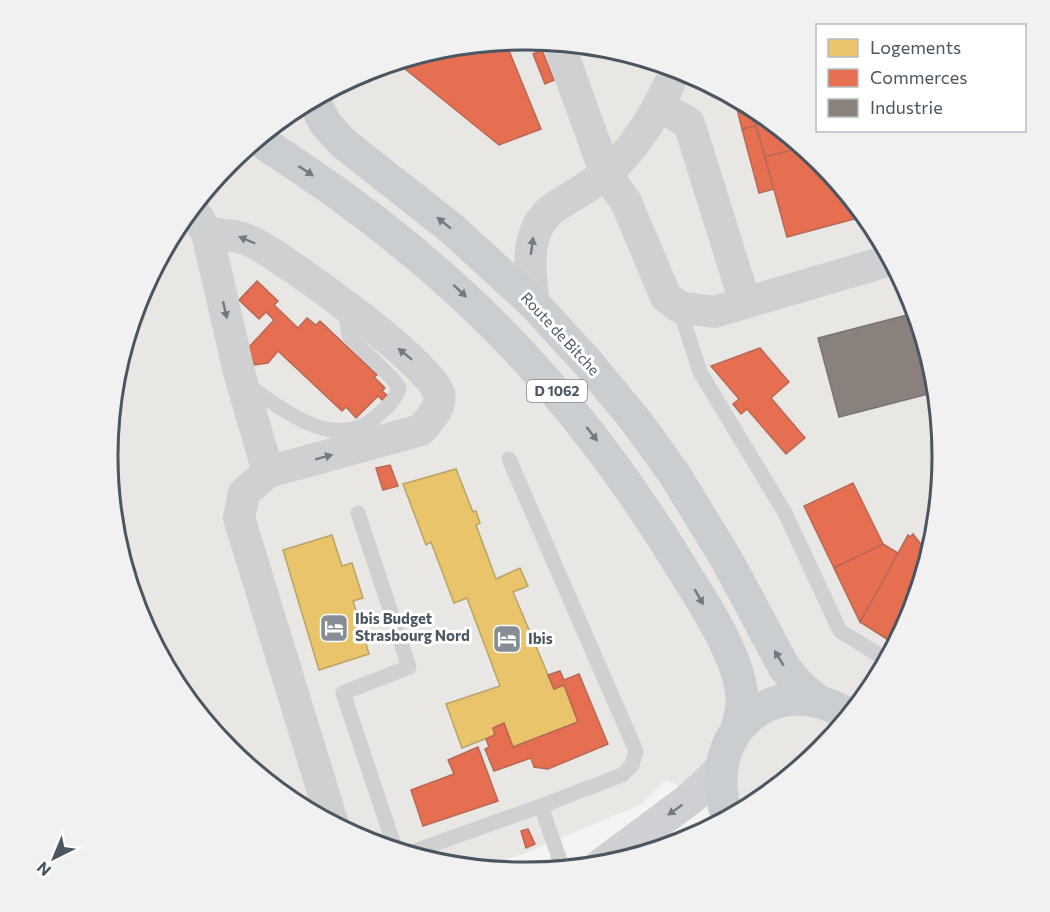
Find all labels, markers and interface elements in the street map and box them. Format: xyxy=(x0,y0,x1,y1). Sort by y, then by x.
legend xyxy=(816,24,1026,132)
text: Logements xyxy=(870,36,961,58)
text: Commerces xyxy=(870,66,967,88)
text: Industrie xyxy=(870,96,943,118)
one-way arrow xyxy=(298,165,314,176)
one-way arrow xyxy=(436,216,452,229)
one-way arrow xyxy=(238,235,256,245)
one-way arrow xyxy=(527,237,536,256)
one-way arrow xyxy=(452,284,467,298)
street label: Route de Bitche xyxy=(518,288,604,379)
one-way arrow xyxy=(220,301,230,319)
one-way arrow xyxy=(397,348,413,361)
road number: D 1062 xyxy=(527,380,587,402)
one-way arrow xyxy=(585,426,598,441)
one-way arrow xyxy=(315,451,333,461)
one-way arrow xyxy=(694,589,704,606)
place label: Ibis Budget Strasbourg Nord xyxy=(355,609,470,644)
hotel icon: Ibis Budget Strasbourg Nord xyxy=(318,612,350,644)
hotel icon: Ibis xyxy=(491,623,523,655)
place label: Ibis xyxy=(528,629,553,647)
one-way arrow xyxy=(773,650,784,666)
one-way arrow xyxy=(668,804,684,816)
north arrow xyxy=(24,828,84,888)
text: N xyxy=(33,858,54,880)

